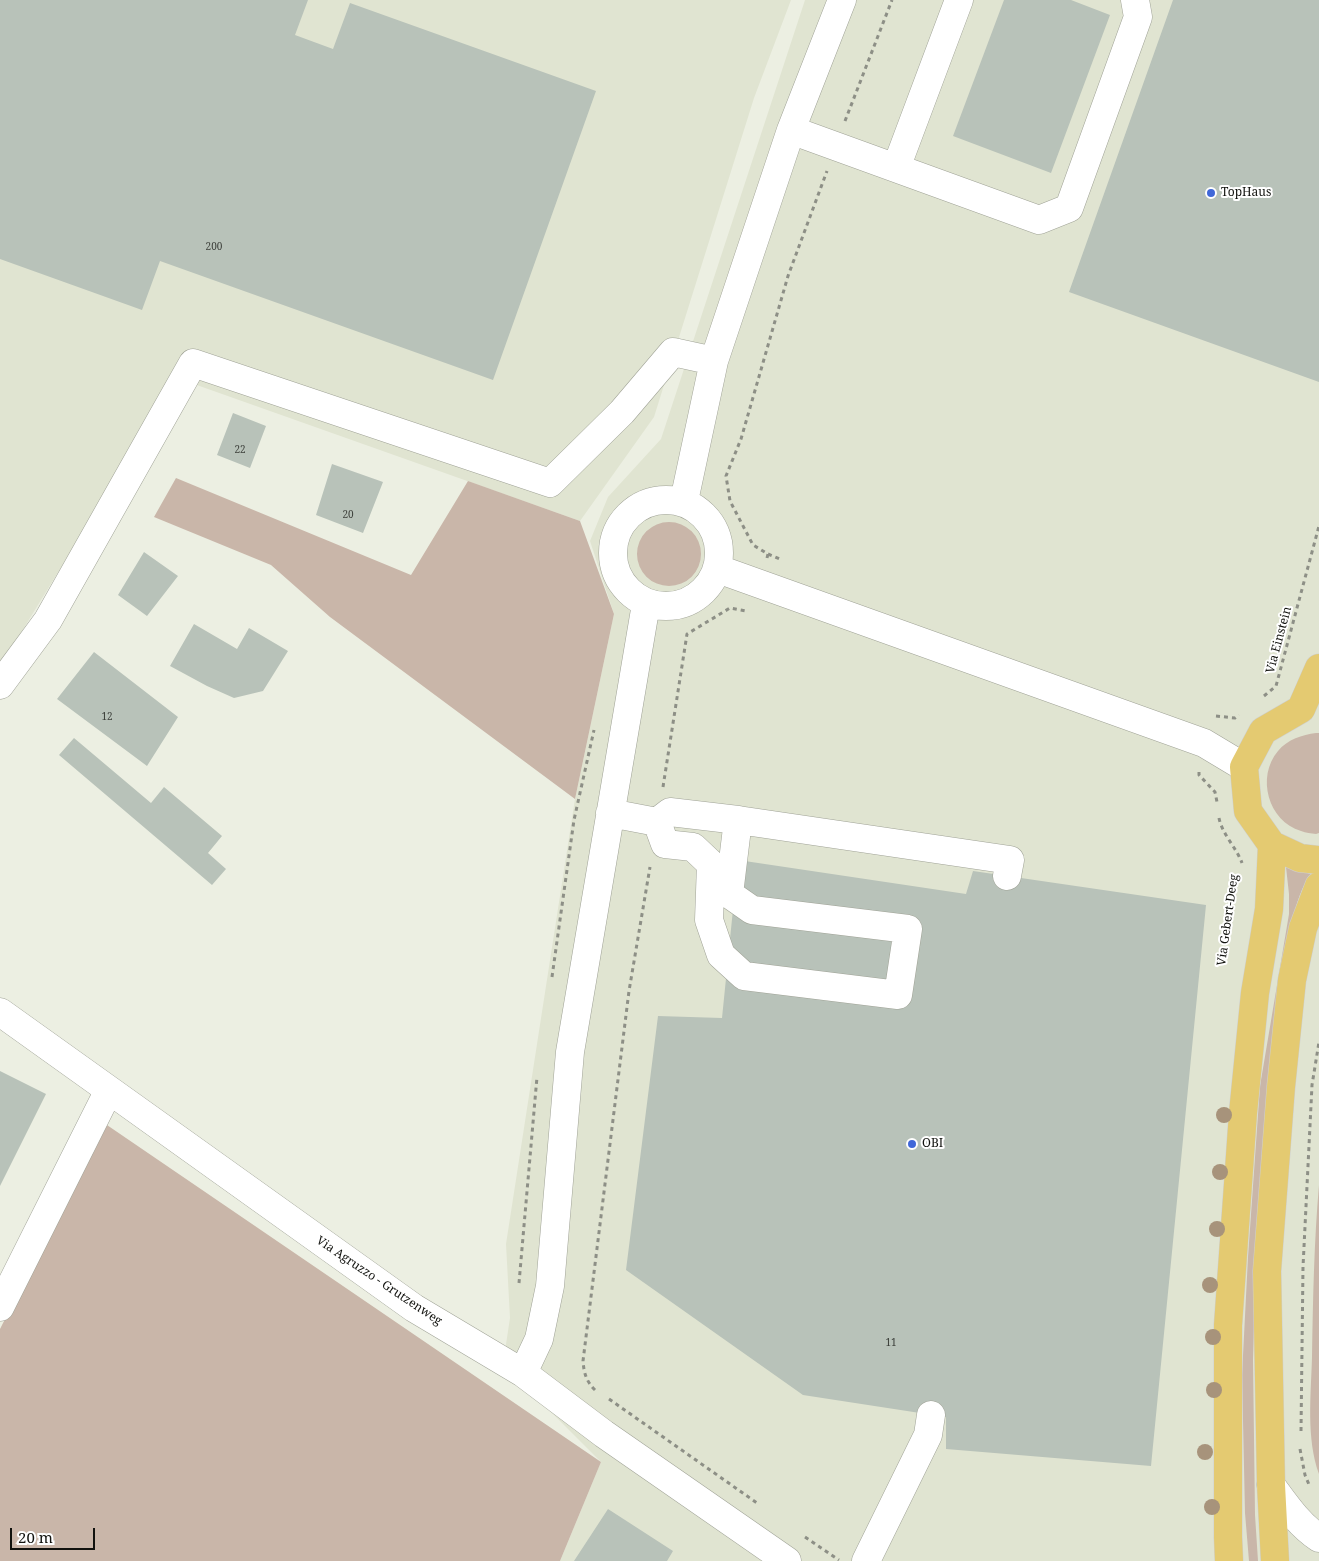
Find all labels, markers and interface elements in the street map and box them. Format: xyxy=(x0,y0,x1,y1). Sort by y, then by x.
place label: TopHaus xyxy=(1221,186,1271,200)
marker: TopHaus xyxy=(1205,187,1217,199)
house number: 200 xyxy=(206,241,222,253)
house number: 22 xyxy=(234,444,246,456)
house number: 20 xyxy=(342,509,354,521)
street label: Via Einstein xyxy=(1263,605,1295,675)
house number: 12 xyxy=(101,711,113,723)
street label: Via Gebert-Deeg xyxy=(1214,873,1242,967)
place label: OBI xyxy=(922,1137,943,1151)
marker: OBI xyxy=(906,1138,918,1150)
street label: Via Agruzzo - Grutzenweg xyxy=(313,1234,445,1328)
house number: 11 xyxy=(885,1337,897,1349)
scale bar xyxy=(12,1518,98,1550)
text: 20 m xyxy=(18,1527,53,1547)

